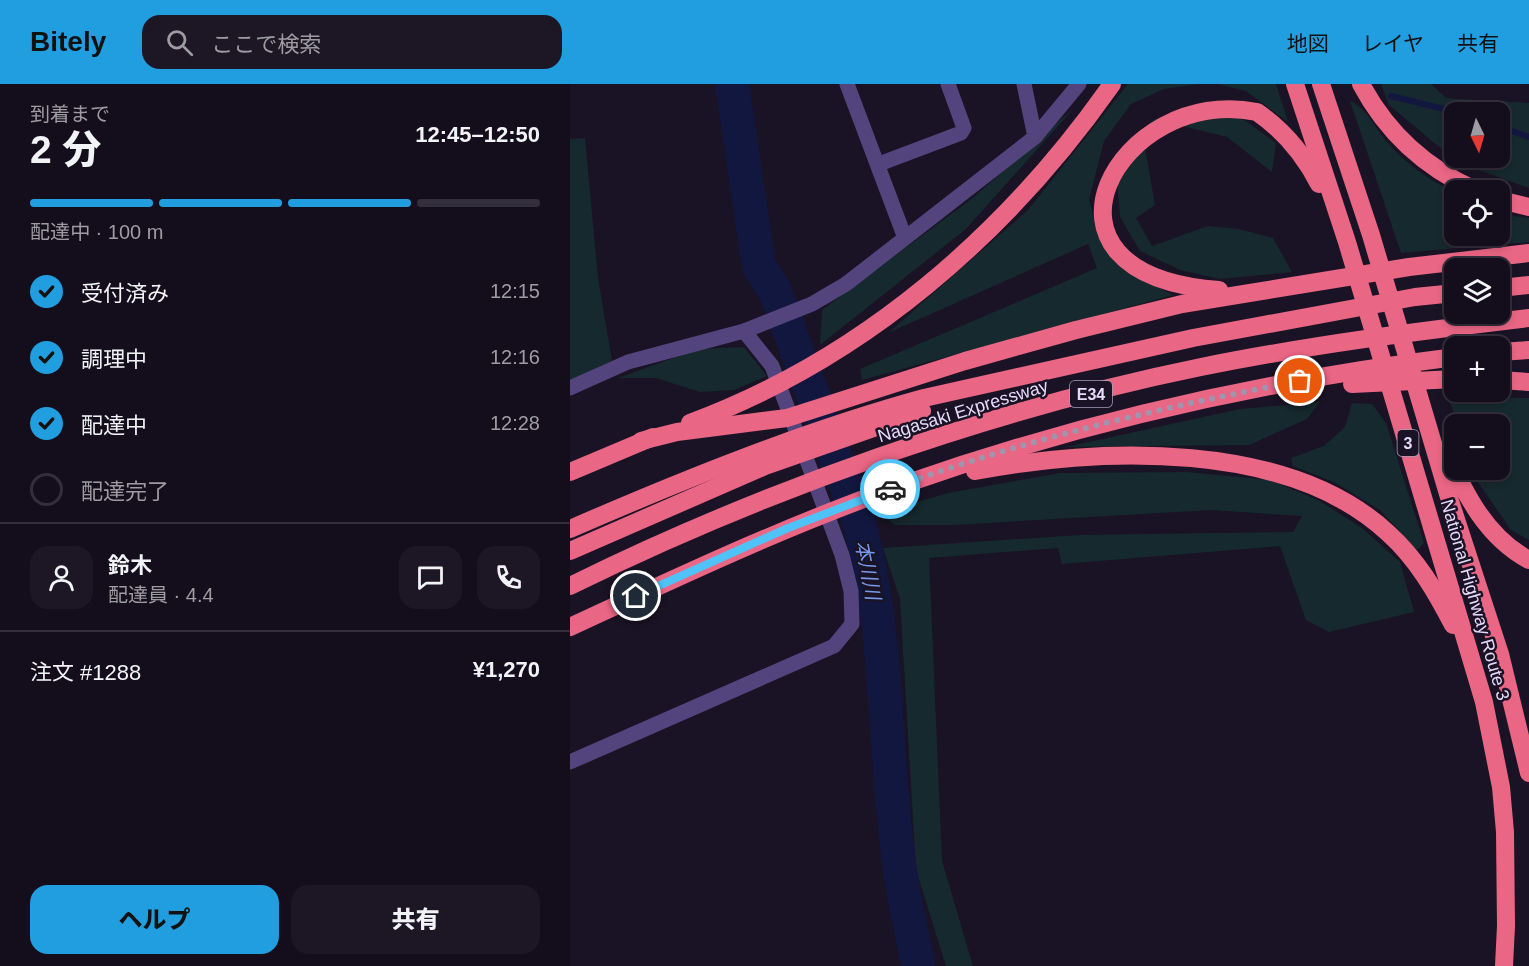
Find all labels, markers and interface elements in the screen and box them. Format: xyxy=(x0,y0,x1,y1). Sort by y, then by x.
search box xyxy=(142,15,562,69)
text: Bitely xyxy=(30,26,106,57)
icon: search xyxy=(163,26,196,59)
text: ここで検索 xyxy=(211,32,321,57)
text: 地図 xyxy=(1287,32,1329,55)
text: レイヤ xyxy=(1362,32,1424,55)
text: 共有 xyxy=(1457,32,1499,55)
north arrow xyxy=(1444,102,1510,168)
map controls xyxy=(1444,102,1510,480)
text: 到着まで xyxy=(30,103,110,125)
text: 12:45–12:50 xyxy=(415,122,540,147)
text: 2 分 xyxy=(30,128,102,171)
button: locate xyxy=(1444,180,1510,246)
text: 配達中 · 100 m xyxy=(30,221,163,243)
button: layers xyxy=(1444,258,1510,324)
icon: check xyxy=(30,275,63,308)
text: 12:15 xyxy=(490,280,540,302)
text: 受付済み xyxy=(81,281,169,306)
button: + xyxy=(1444,336,1510,402)
icon: check xyxy=(30,341,63,374)
text: 12:16 xyxy=(490,346,540,368)
text: 調理中 xyxy=(81,347,147,372)
pin xyxy=(1274,355,1325,406)
icon: bag xyxy=(1283,364,1316,397)
street label: Nagasaki Expressway xyxy=(875,376,1051,446)
road number: E34 xyxy=(1070,381,1112,407)
icon: check xyxy=(30,407,63,440)
text: 12:28 xyxy=(490,412,540,434)
text: 配達中 xyxy=(81,413,147,438)
button: − xyxy=(1444,414,1510,480)
road number: 3 xyxy=(1398,430,1418,456)
courier xyxy=(860,459,920,519)
icon: car xyxy=(874,473,907,506)
text: 配達完了 xyxy=(81,479,169,504)
street label: National Highway Route 3 xyxy=(1437,497,1513,703)
water label: 本川川 xyxy=(851,538,885,604)
button: person xyxy=(30,546,93,609)
button: chat xyxy=(399,546,462,609)
button: phone xyxy=(477,546,540,609)
text: 鈴木 xyxy=(108,553,152,578)
pin xyxy=(610,570,661,621)
icon: home xyxy=(619,579,652,612)
text: 配達員 · 4.4 xyxy=(108,584,214,606)
text: ¥1,270 xyxy=(473,657,540,682)
text: 注文 #1288 xyxy=(30,660,141,685)
button: ヘルプ xyxy=(30,885,279,954)
button: 共有 xyxy=(291,885,540,954)

